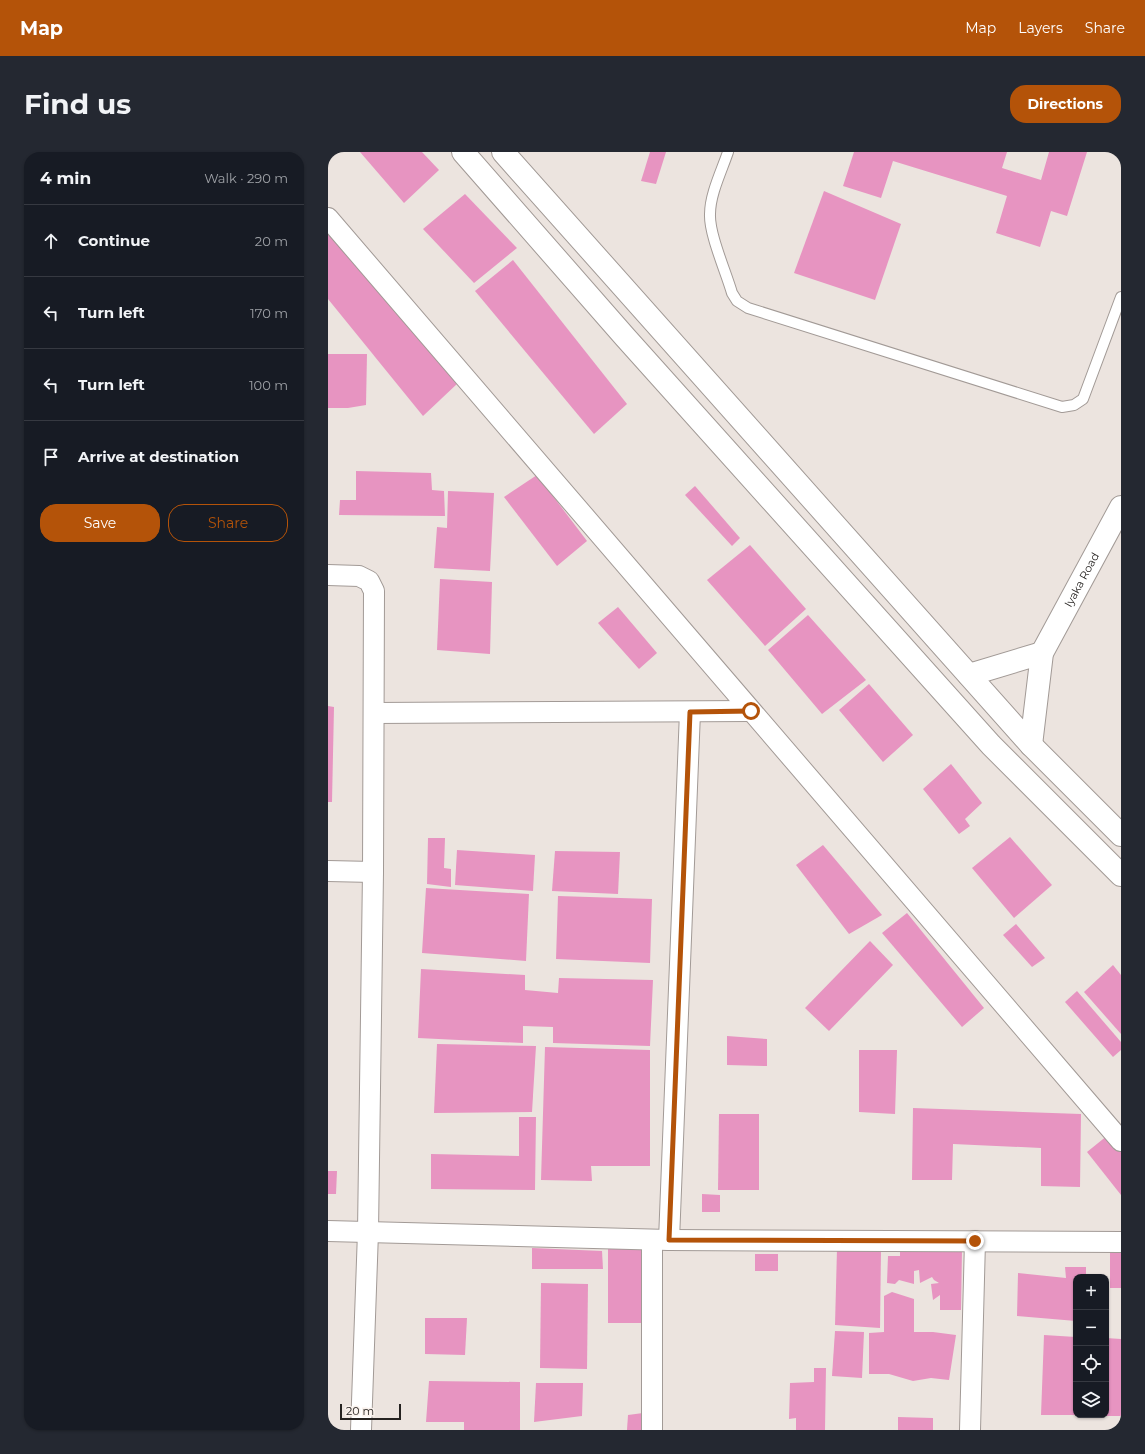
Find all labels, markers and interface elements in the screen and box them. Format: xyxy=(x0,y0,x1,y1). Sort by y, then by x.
text: Map xyxy=(20,17,63,40)
text: Map xyxy=(965,19,996,37)
text: Layers xyxy=(1018,19,1063,37)
text: Share xyxy=(1085,19,1125,37)
button: Directions xyxy=(1010,85,1121,123)
text: Find us xyxy=(24,87,131,121)
text: 4 min xyxy=(40,168,91,188)
text: Walk · 290 m xyxy=(204,170,288,186)
icon: ahead xyxy=(40,230,62,252)
text: Continue xyxy=(78,231,150,250)
text: 20 m xyxy=(255,233,288,249)
icon: left xyxy=(40,302,62,324)
text: Turn left xyxy=(78,303,145,322)
text: 170 m xyxy=(250,305,288,321)
icon: left xyxy=(40,374,62,396)
text: Turn left xyxy=(78,375,145,394)
text: 100 m xyxy=(249,377,288,393)
icon: arrive xyxy=(40,446,62,468)
text: Arrive at destination xyxy=(78,447,239,466)
button: Save xyxy=(40,504,160,542)
button: Share xyxy=(168,504,288,542)
street label: Iyaka Road xyxy=(1061,550,1102,610)
route start xyxy=(742,702,760,720)
route end xyxy=(966,1232,984,1250)
map controls xyxy=(1073,1274,1109,1418)
button: + xyxy=(1073,1274,1109,1310)
button: − xyxy=(1073,1310,1109,1346)
button: locate xyxy=(1073,1346,1109,1382)
button: layers xyxy=(1073,1382,1109,1418)
scale bar xyxy=(340,1402,401,1421)
text: 20 m xyxy=(346,1404,374,1418)

